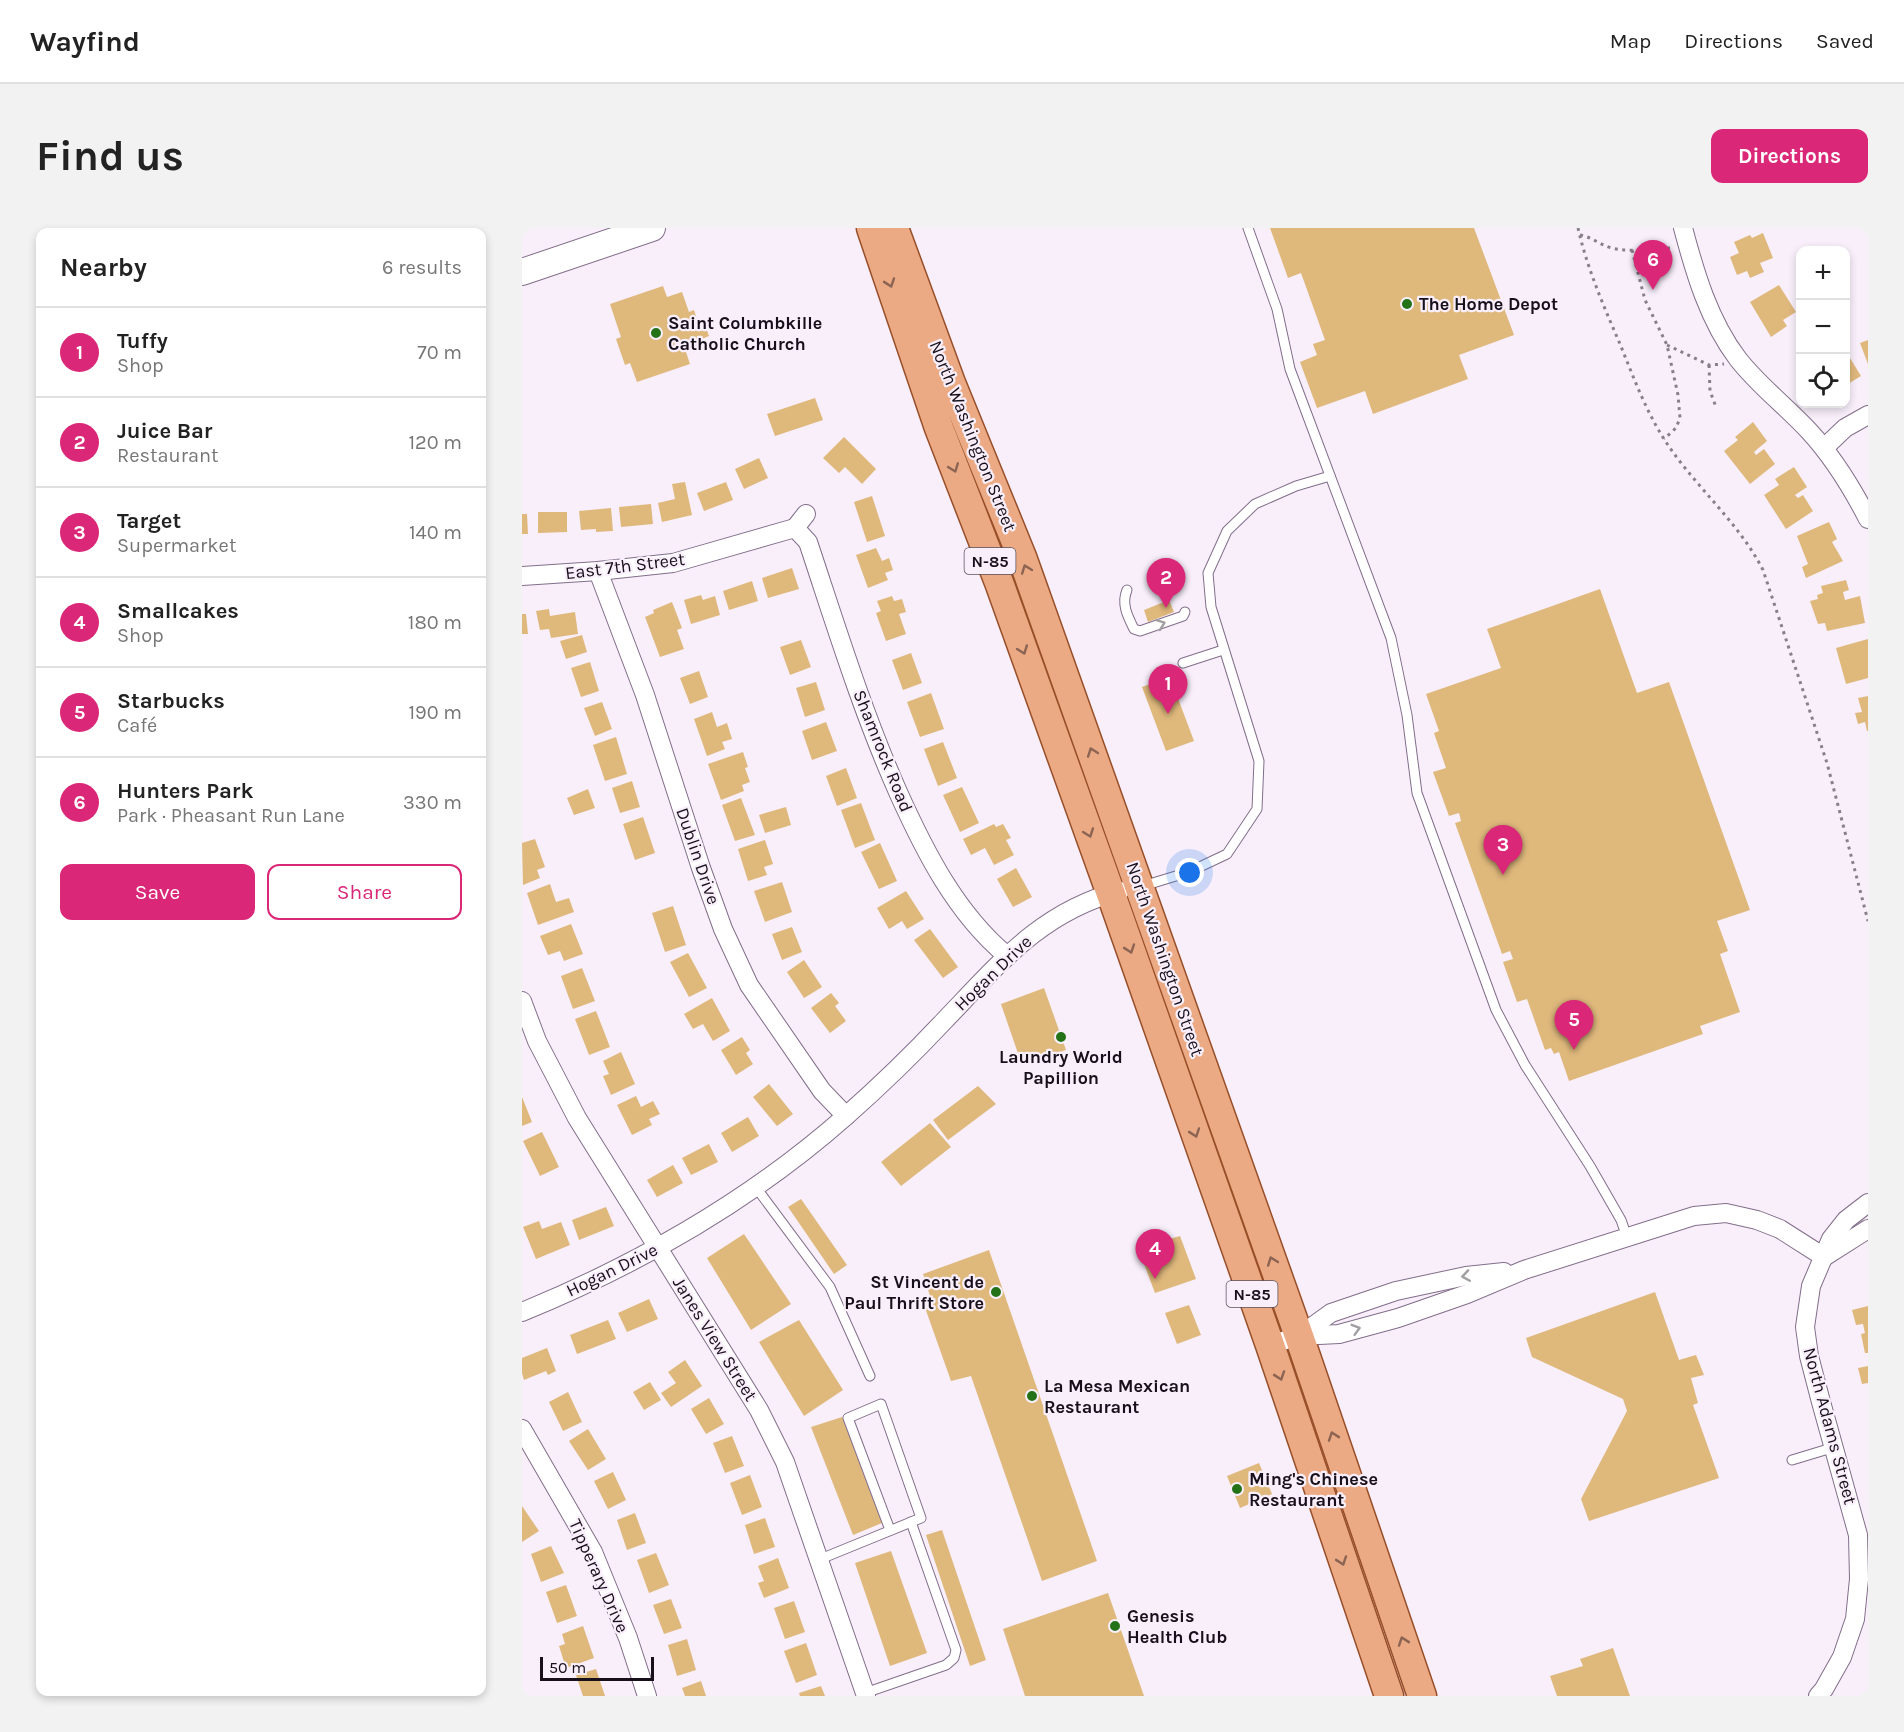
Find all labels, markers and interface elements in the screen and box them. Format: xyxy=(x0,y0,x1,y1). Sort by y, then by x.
text: Wayfind xyxy=(30,25,140,58)
text: Map xyxy=(1610,29,1651,53)
text: Directions xyxy=(1684,29,1783,53)
text: Saved xyxy=(1816,29,1874,53)
button: Directions xyxy=(1711,129,1868,183)
text: Find us xyxy=(36,131,184,181)
pin: 6 xyxy=(1634,241,1672,290)
map controls xyxy=(1796,246,1850,408)
button: + xyxy=(1796,246,1850,300)
text: Nearby xyxy=(60,252,147,283)
text: 6 results xyxy=(382,256,462,279)
one-way arrow xyxy=(882,277,895,288)
place label: The Home Depot xyxy=(1419,293,1558,315)
marker: The Home Depot xyxy=(1400,297,1414,311)
button: − xyxy=(1796,300,1850,354)
place label: Saint Columbkille Catholic Church xyxy=(668,312,822,355)
marker: Saint Columbkille Catholic Church xyxy=(649,326,663,340)
text: Tuffy xyxy=(117,328,168,354)
street label: North Washington Street xyxy=(925,337,1021,535)
text: 1 xyxy=(76,341,83,364)
text: 70 m xyxy=(417,341,462,364)
text: Shop xyxy=(117,354,164,377)
button: locate xyxy=(1796,354,1850,408)
text: Juice Bar xyxy=(117,418,212,444)
text: 2 xyxy=(73,431,86,454)
text: 120 m xyxy=(408,431,462,454)
text: Restaurant xyxy=(117,444,219,467)
one-way arrow xyxy=(947,461,959,472)
text: Target xyxy=(117,508,181,534)
text: 3 xyxy=(73,521,86,544)
text: 140 m xyxy=(409,521,462,544)
text: Supermarket xyxy=(117,534,236,557)
street label: East 7th Street xyxy=(564,548,686,584)
road number: N-85 xyxy=(964,548,1016,574)
pin: 2 xyxy=(1146,558,1186,608)
one-way arrow xyxy=(1021,564,1033,575)
text: Smallcakes xyxy=(117,598,239,624)
text: 4 xyxy=(74,611,85,634)
text: 180 m xyxy=(408,611,462,634)
one-way arrow xyxy=(1155,619,1166,632)
text: Shop xyxy=(117,624,164,647)
one-way arrow xyxy=(1016,644,1028,655)
pin: 1 xyxy=(1148,664,1188,714)
street label: Shamrock Road xyxy=(848,687,918,815)
text: Starbucks xyxy=(117,688,225,714)
text: 5 xyxy=(74,701,85,724)
text: 190 m xyxy=(408,701,462,724)
text: Café xyxy=(117,714,157,737)
one-way arrow xyxy=(1086,747,1099,758)
text: Hunters Park xyxy=(117,778,253,804)
text: 6 xyxy=(73,791,86,814)
text: 330 m xyxy=(403,791,462,814)
text: Park · Pheasant Run Lane xyxy=(117,804,345,827)
street label: Dublin Drive xyxy=(671,805,725,907)
pin: 3 xyxy=(1484,826,1522,875)
one-way arrow xyxy=(1082,827,1095,838)
your location xyxy=(1175,858,1204,887)
street label: North Washington Street xyxy=(1121,859,1209,1059)
button: Save xyxy=(60,864,255,920)
button: Share xyxy=(267,864,462,920)
street label: Hogan Drive xyxy=(950,931,1036,1015)
one-way arrow xyxy=(1123,943,1136,954)
pin: 5 xyxy=(1554,1000,1594,1050)
marker: Laundry World Papillion xyxy=(1054,1030,1068,1044)
place label: Laundry World Papillion xyxy=(999,1046,1123,1089)
one-way arrow xyxy=(1187,1127,1200,1138)
pin: 4 xyxy=(1136,1230,1174,1279)
street label: Hogan Drive xyxy=(563,1238,661,1302)
one-way arrow xyxy=(1266,1257,1279,1267)
one-way arrow xyxy=(1461,1270,1470,1282)
place label: St Vincent de Paul Thrift Store xyxy=(844,1271,984,1314)
street label: Janes View Street xyxy=(668,1273,762,1405)
road number: N-85 xyxy=(1226,1281,1278,1307)
marker: St Vincent de Paul Thrift Store xyxy=(989,1285,1003,1299)
one-way arrow xyxy=(1351,1324,1361,1337)
street label: North Adams Street xyxy=(1798,1345,1862,1507)
one-way arrow xyxy=(1273,1370,1285,1381)
place label: La Mesa Mexican Restaurant xyxy=(1044,1375,1190,1418)
marker: La Mesa Mexican Restaurant xyxy=(1025,1389,1039,1403)
one-way arrow xyxy=(1328,1431,1340,1442)
place label: Ming's Chinese Restaurant xyxy=(1249,1468,1378,1511)
marker: Ming's Chinese Restaurant xyxy=(1230,1482,1244,1496)
street label: Tipperary Drive xyxy=(564,1516,634,1636)
one-way arrow xyxy=(1335,1555,1348,1566)
place label: Genesis Health Club xyxy=(1127,1605,1227,1648)
marker: Genesis Health Club xyxy=(1108,1619,1122,1633)
one-way arrow xyxy=(1398,1636,1411,1647)
scale bar xyxy=(540,1654,654,1682)
text: 50 m xyxy=(549,1658,586,1677)

